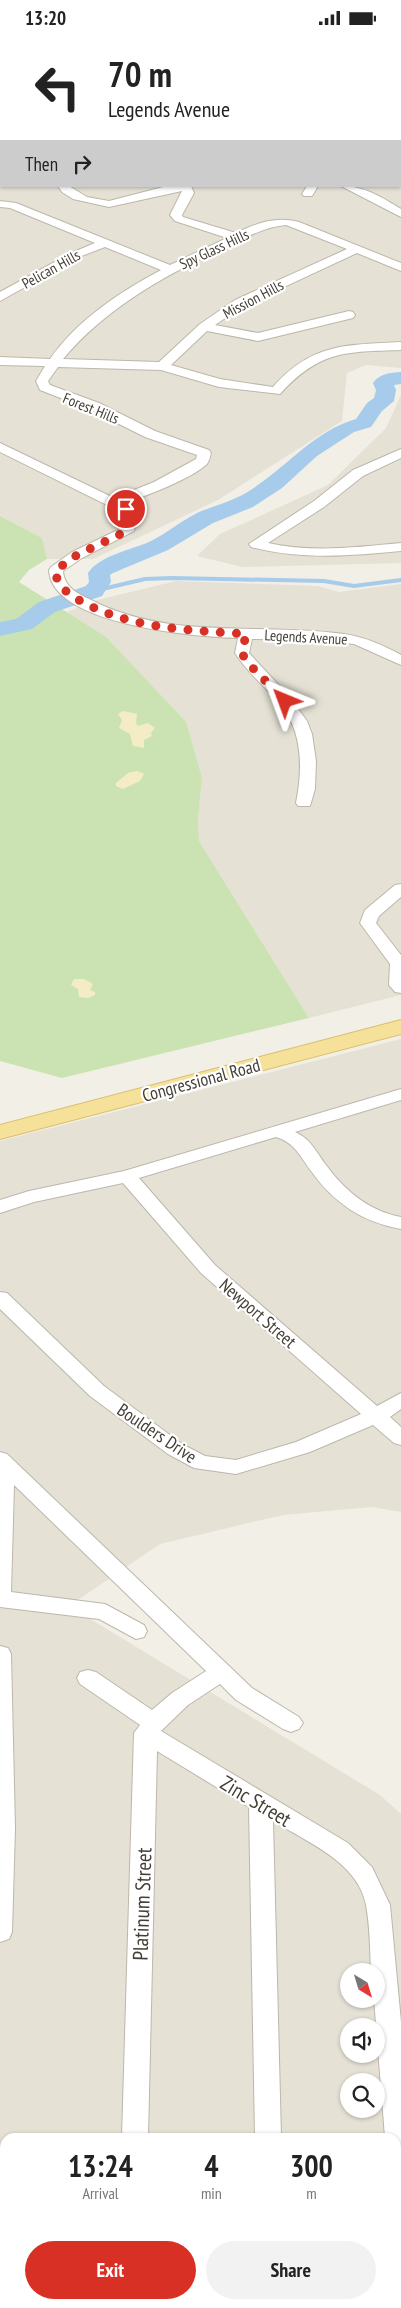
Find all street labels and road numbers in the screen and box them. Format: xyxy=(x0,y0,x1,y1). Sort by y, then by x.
street label: Spy Glass Hills xyxy=(176,225,252,273)
street label: Pelican Hills xyxy=(19,245,83,293)
street label: Mission Hills xyxy=(219,275,287,323)
street label: Forest Hills xyxy=(60,388,122,428)
street label: Legends Avenue xyxy=(264,625,348,649)
street label: Congressional Road xyxy=(139,1053,263,1107)
street label: Newport Street xyxy=(215,1273,301,1353)
street label: Boulders Drive xyxy=(113,1398,201,1468)
street label: Zinc Street xyxy=(216,1769,297,1833)
street label: Platinum Street xyxy=(127,1847,157,1961)

